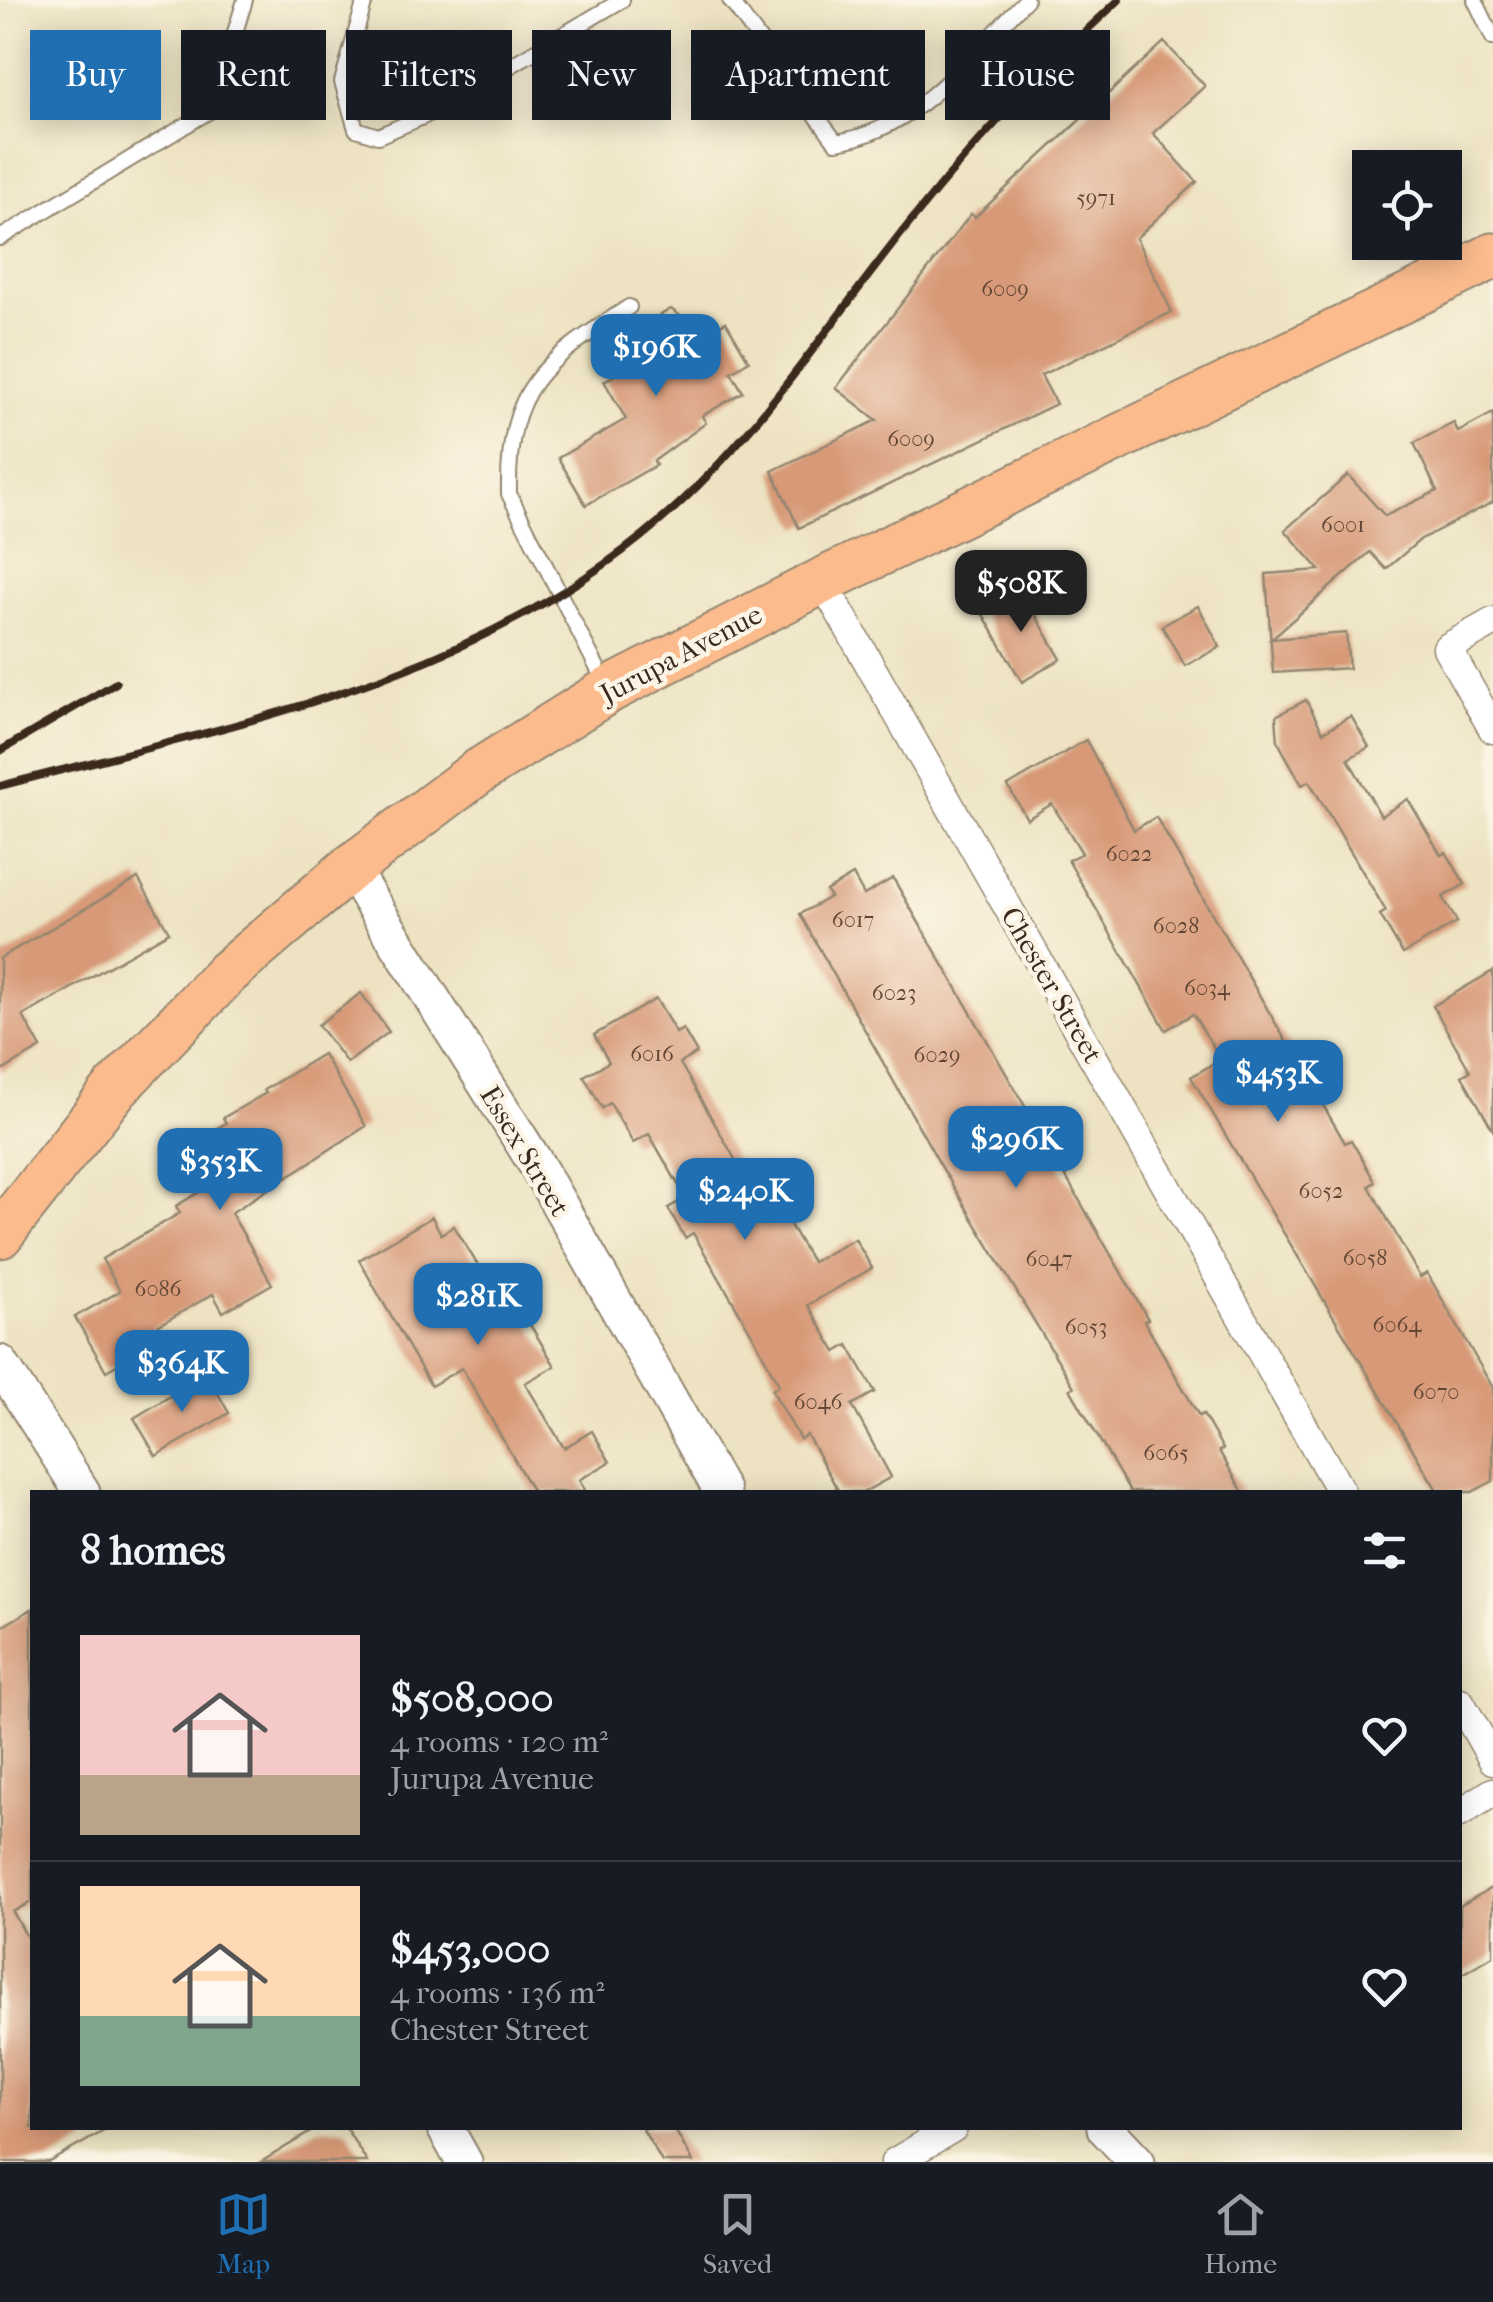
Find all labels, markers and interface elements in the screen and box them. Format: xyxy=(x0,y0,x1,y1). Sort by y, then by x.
chip: Buy xyxy=(30,30,161,120)
chip: Rent xyxy=(181,30,326,120)
chip: Filters xyxy=(346,30,512,120)
chip: New xyxy=(532,30,671,120)
chip: Apartment xyxy=(691,30,925,120)
chip: House xyxy=(945,30,1110,120)
map controls xyxy=(1352,150,1462,260)
button: locate xyxy=(1352,150,1462,260)
house number: 5971 xyxy=(1076,185,1116,211)
house number: 6009 xyxy=(981,276,1029,302)
pin: $196K xyxy=(586,314,726,399)
text: $196K xyxy=(613,328,699,365)
house number: 6009 xyxy=(887,426,935,452)
house number: 6001 xyxy=(1321,512,1365,538)
pin: $508K xyxy=(951,550,1091,635)
text: $508K xyxy=(977,564,1065,601)
street label: Jurupa Avenue xyxy=(593,598,768,711)
house number: 6022 xyxy=(1106,841,1152,867)
street label: Chester Street xyxy=(994,901,1110,1069)
house number: 6017 xyxy=(832,907,874,933)
house number: 6028 xyxy=(1153,913,1199,939)
house number: 6034 xyxy=(1184,975,1231,1001)
house number: 6023 xyxy=(872,980,916,1006)
pin: $453K xyxy=(1208,1040,1348,1125)
house number: 6016 xyxy=(630,1041,674,1067)
house number: 6029 xyxy=(914,1042,960,1068)
text: $453K xyxy=(1235,1054,1321,1091)
street label: Essex Street xyxy=(473,1080,577,1222)
pin: $296K xyxy=(946,1106,1086,1191)
text: $296K xyxy=(970,1120,1062,1157)
pin: $353K xyxy=(150,1128,290,1213)
text: $353K xyxy=(180,1142,260,1179)
pin: $240K xyxy=(675,1158,815,1243)
text: $240K xyxy=(698,1172,792,1209)
house number: 6052 xyxy=(1299,1178,1343,1204)
house number: 6058 xyxy=(1343,1245,1387,1271)
house number: 6047 xyxy=(1026,1246,1072,1272)
pin: $281K xyxy=(408,1263,548,1348)
house number: 6086 xyxy=(134,1276,182,1302)
text: $281K xyxy=(436,1277,520,1314)
house number: 6064 xyxy=(1373,1312,1422,1338)
house number: 6053 xyxy=(1065,1314,1107,1340)
pin: $364K xyxy=(112,1330,252,1415)
text: $364K xyxy=(137,1344,227,1381)
house number: 6070 xyxy=(1413,1379,1459,1405)
house number: 6046 xyxy=(794,1389,842,1415)
house number: 6065 xyxy=(1143,1440,1189,1466)
icon: filters xyxy=(1357,1523,1412,1578)
text: 8 homes xyxy=(80,1526,226,1575)
text: $508,000 xyxy=(390,1674,554,1723)
icon: home xyxy=(160,1675,280,1795)
icon: heart xyxy=(1357,1708,1412,1763)
text: 4 rooms · 120 m² xyxy=(390,1723,608,1760)
text: Jurupa Avenue xyxy=(390,1760,594,1797)
text: $453,000 xyxy=(390,1925,550,1974)
icon: home xyxy=(160,1926,280,2046)
icon: heart xyxy=(1357,1959,1412,2014)
text: 4 rooms · 136 m² xyxy=(390,1974,604,2011)
text: Chester Street xyxy=(390,2011,589,2048)
tab: Map xyxy=(216,2187,271,2280)
tab: Saved xyxy=(703,2187,772,2280)
tab: Home xyxy=(1204,2187,1277,2280)

